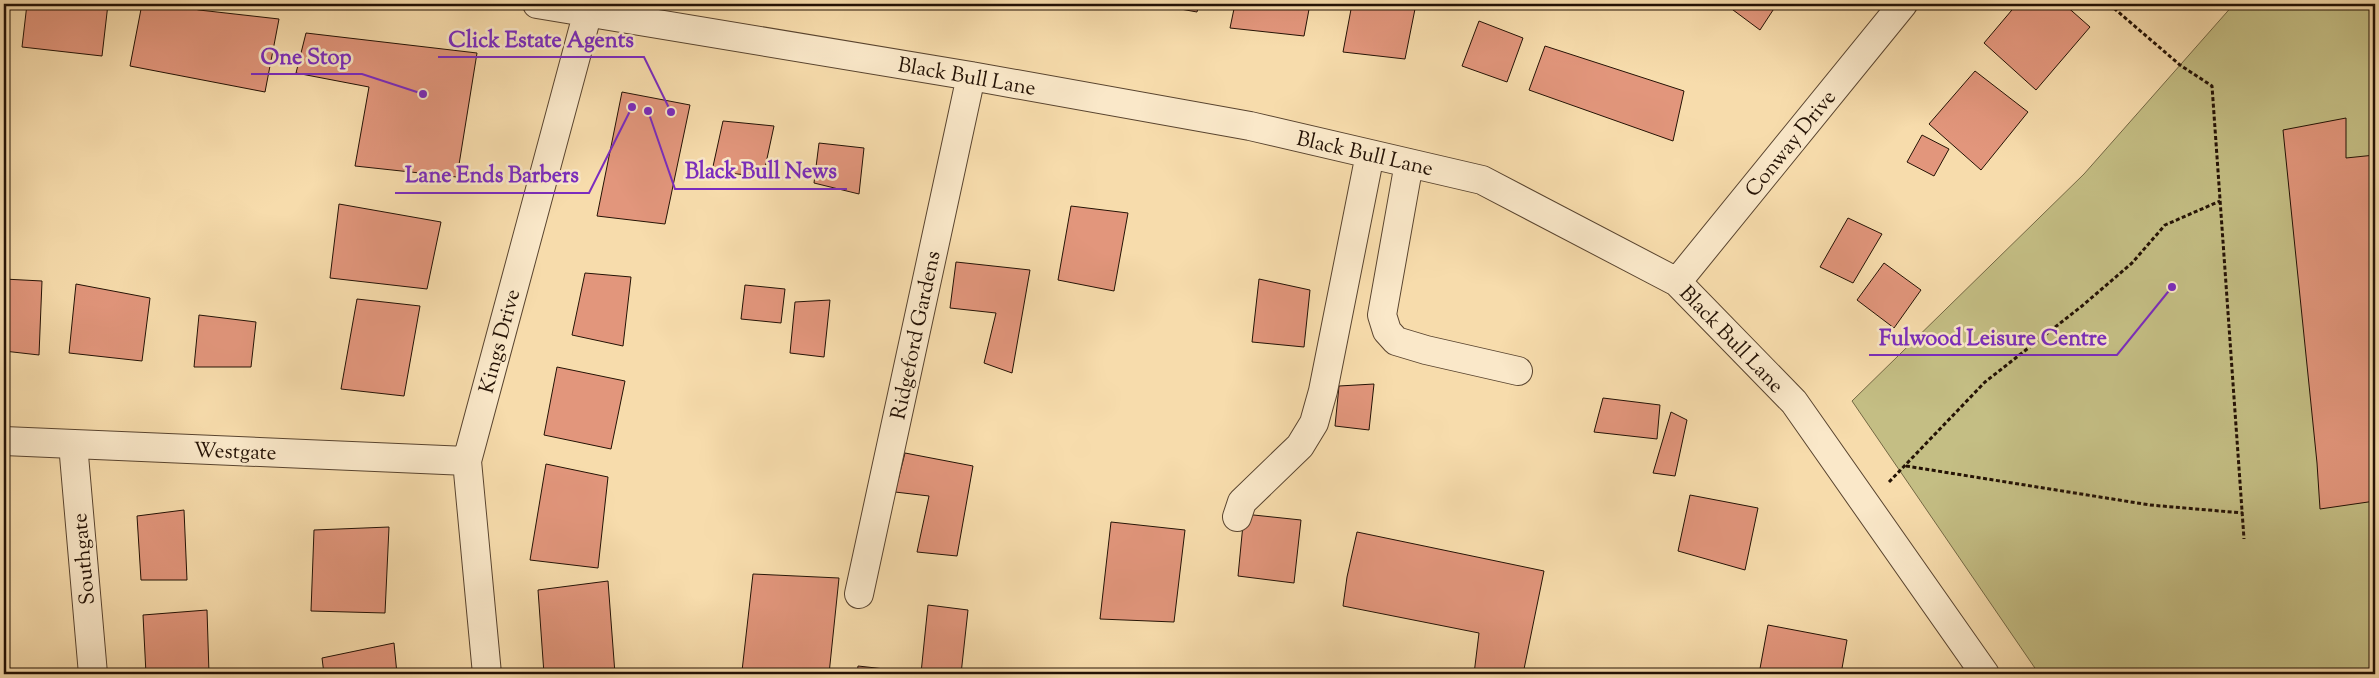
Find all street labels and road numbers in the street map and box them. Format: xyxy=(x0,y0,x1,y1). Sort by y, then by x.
street label: Black Bull Lane xyxy=(895,51,1038,105)
street label: Conway Drive xyxy=(1739,84,1844,204)
street label: Black Bull Lane xyxy=(1293,125,1436,185)
street label: Ridgeford Gardens xyxy=(884,248,949,422)
street label: Black Bull Lane xyxy=(1671,280,1790,401)
street label: Kings Drive xyxy=(473,286,529,397)
street label: Westgate xyxy=(193,437,277,469)
street label: Southgate xyxy=(66,512,104,606)

